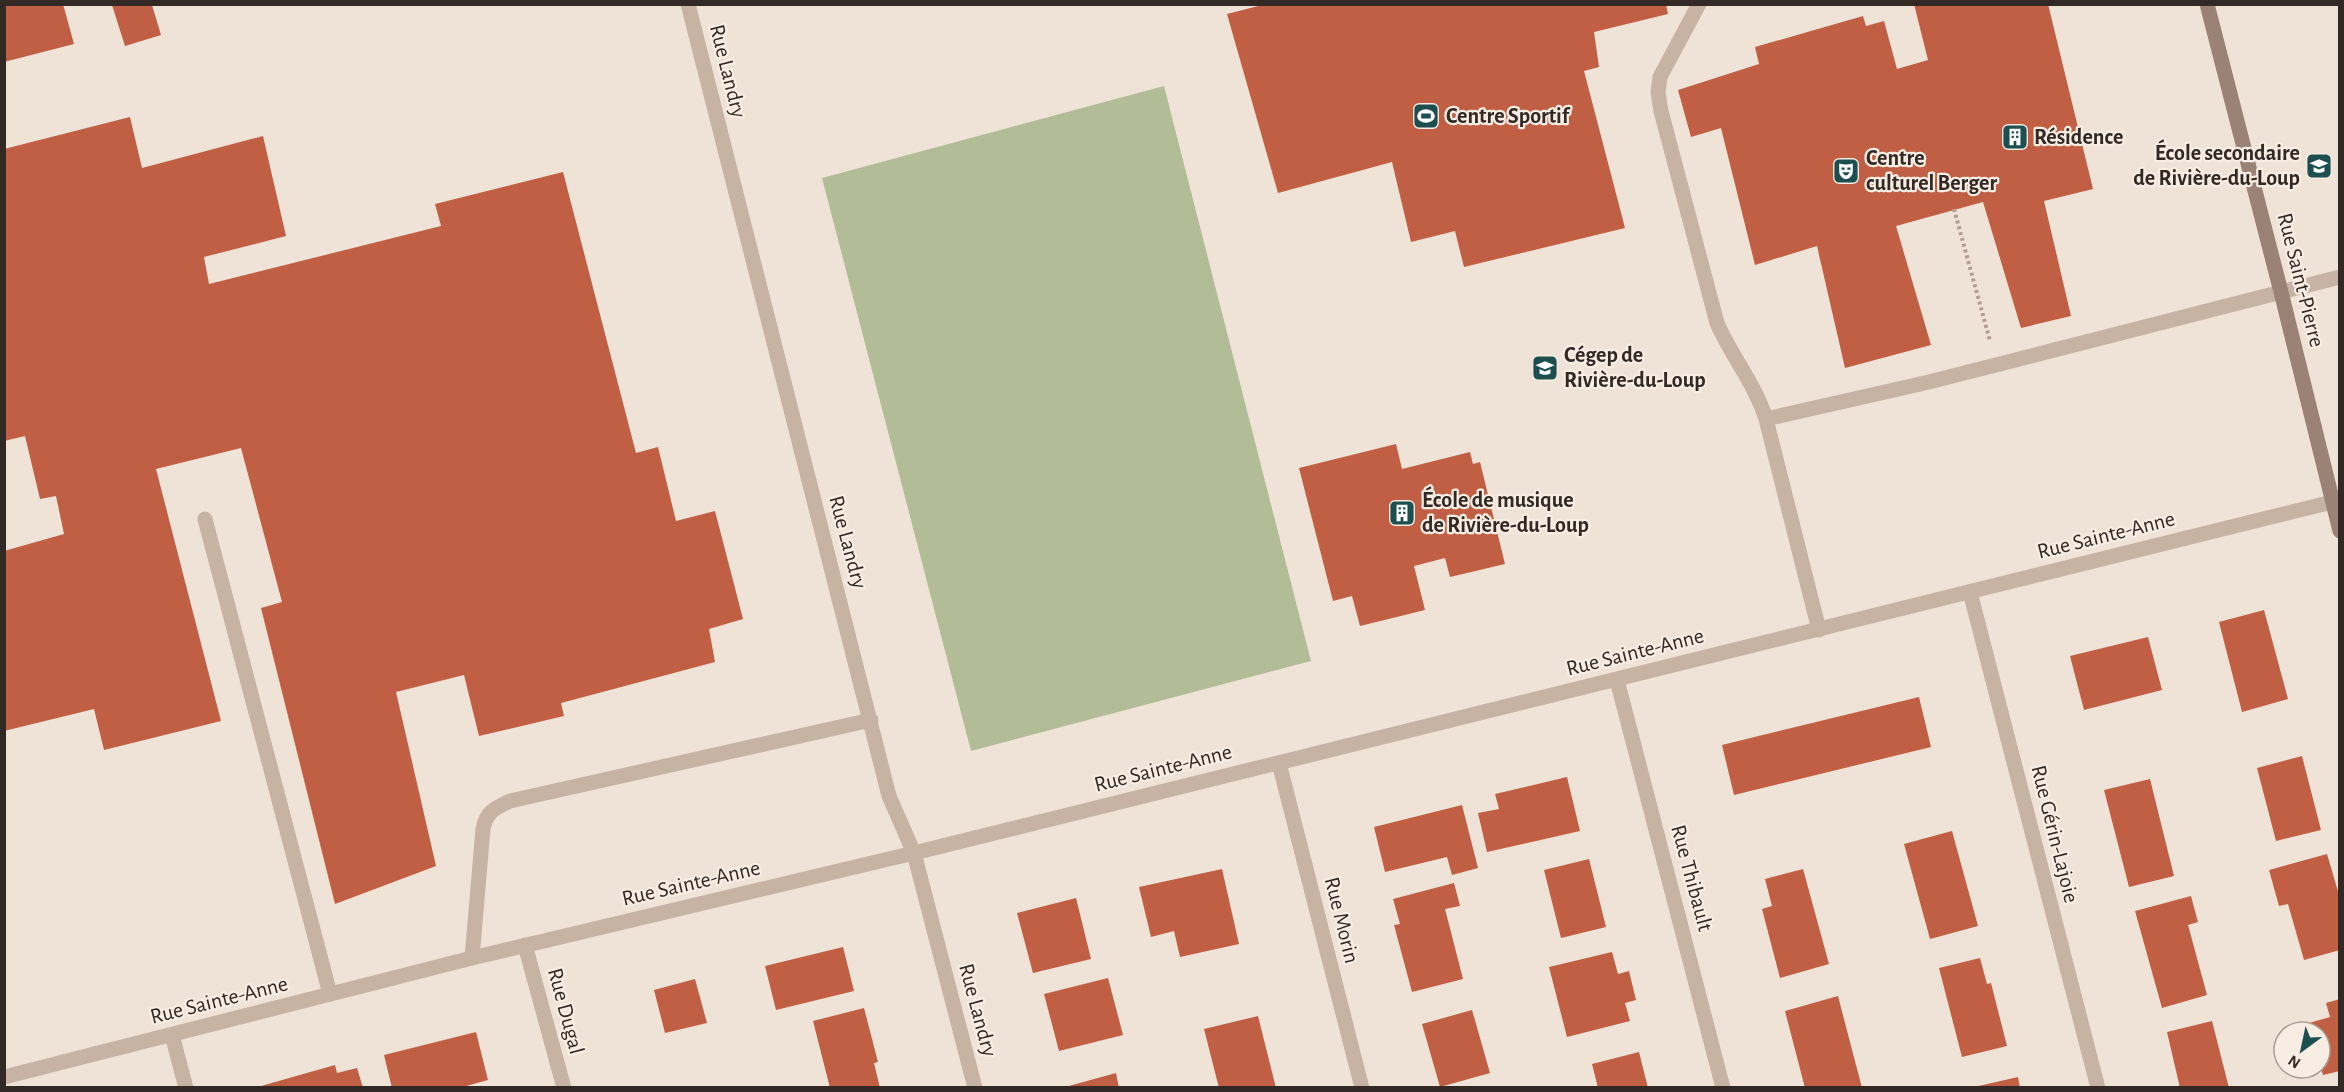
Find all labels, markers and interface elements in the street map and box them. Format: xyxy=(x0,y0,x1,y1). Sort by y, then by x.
street label: Rue Landry xyxy=(706,22,750,121)
sports icon: Centre Sportif xyxy=(1411,101,1441,131)
place label: Centre Sportif xyxy=(1446,105,1571,127)
building icon: Résidence xyxy=(2000,122,2030,152)
place label: Résidence xyxy=(2034,126,2123,148)
place label: École secondaire de Rivière-du-Loup xyxy=(2133,139,2300,189)
place label: Centre culturel Berger xyxy=(1866,147,1997,194)
school or university icon: École secondaire de Rivière-du-Loup xyxy=(2304,151,2334,181)
theatre icon: Centre culturel Berger xyxy=(1831,156,1861,186)
street label: Rue Saint-Pierre xyxy=(2274,211,2328,349)
place label: Cégep de Rivière-du-Loup xyxy=(1564,344,1706,391)
school or university icon: Cégep de Rivière-du-Loup xyxy=(1530,353,1560,383)
place label: École de musique de Rivière-du-Loup xyxy=(1422,486,1589,536)
street label: Rue Landry xyxy=(825,493,871,591)
building icon: École de musique de Rivière-du-Loup xyxy=(1387,498,1417,528)
street label: Rue Sainte-Anne xyxy=(2035,507,2177,563)
street label: Rue Sainte-Anne xyxy=(1564,624,1706,680)
street label: Rue Sainte-Anne xyxy=(1092,740,1234,796)
street label: Rue Gérin-Lajoie xyxy=(2027,763,2083,905)
street label: Rue Thibault xyxy=(1667,822,1717,934)
street label: Rue Sainte-Anne xyxy=(620,856,762,910)
street label: Rue Morin xyxy=(1321,875,1363,965)
street label: Rue Landry xyxy=(955,961,1001,1059)
street label: Rue Dugal xyxy=(544,966,588,1056)
street label: Rue Sainte-Anne xyxy=(148,972,290,1028)
north arrow xyxy=(2272,1020,2332,1080)
text: N xyxy=(2285,1052,2303,1071)

